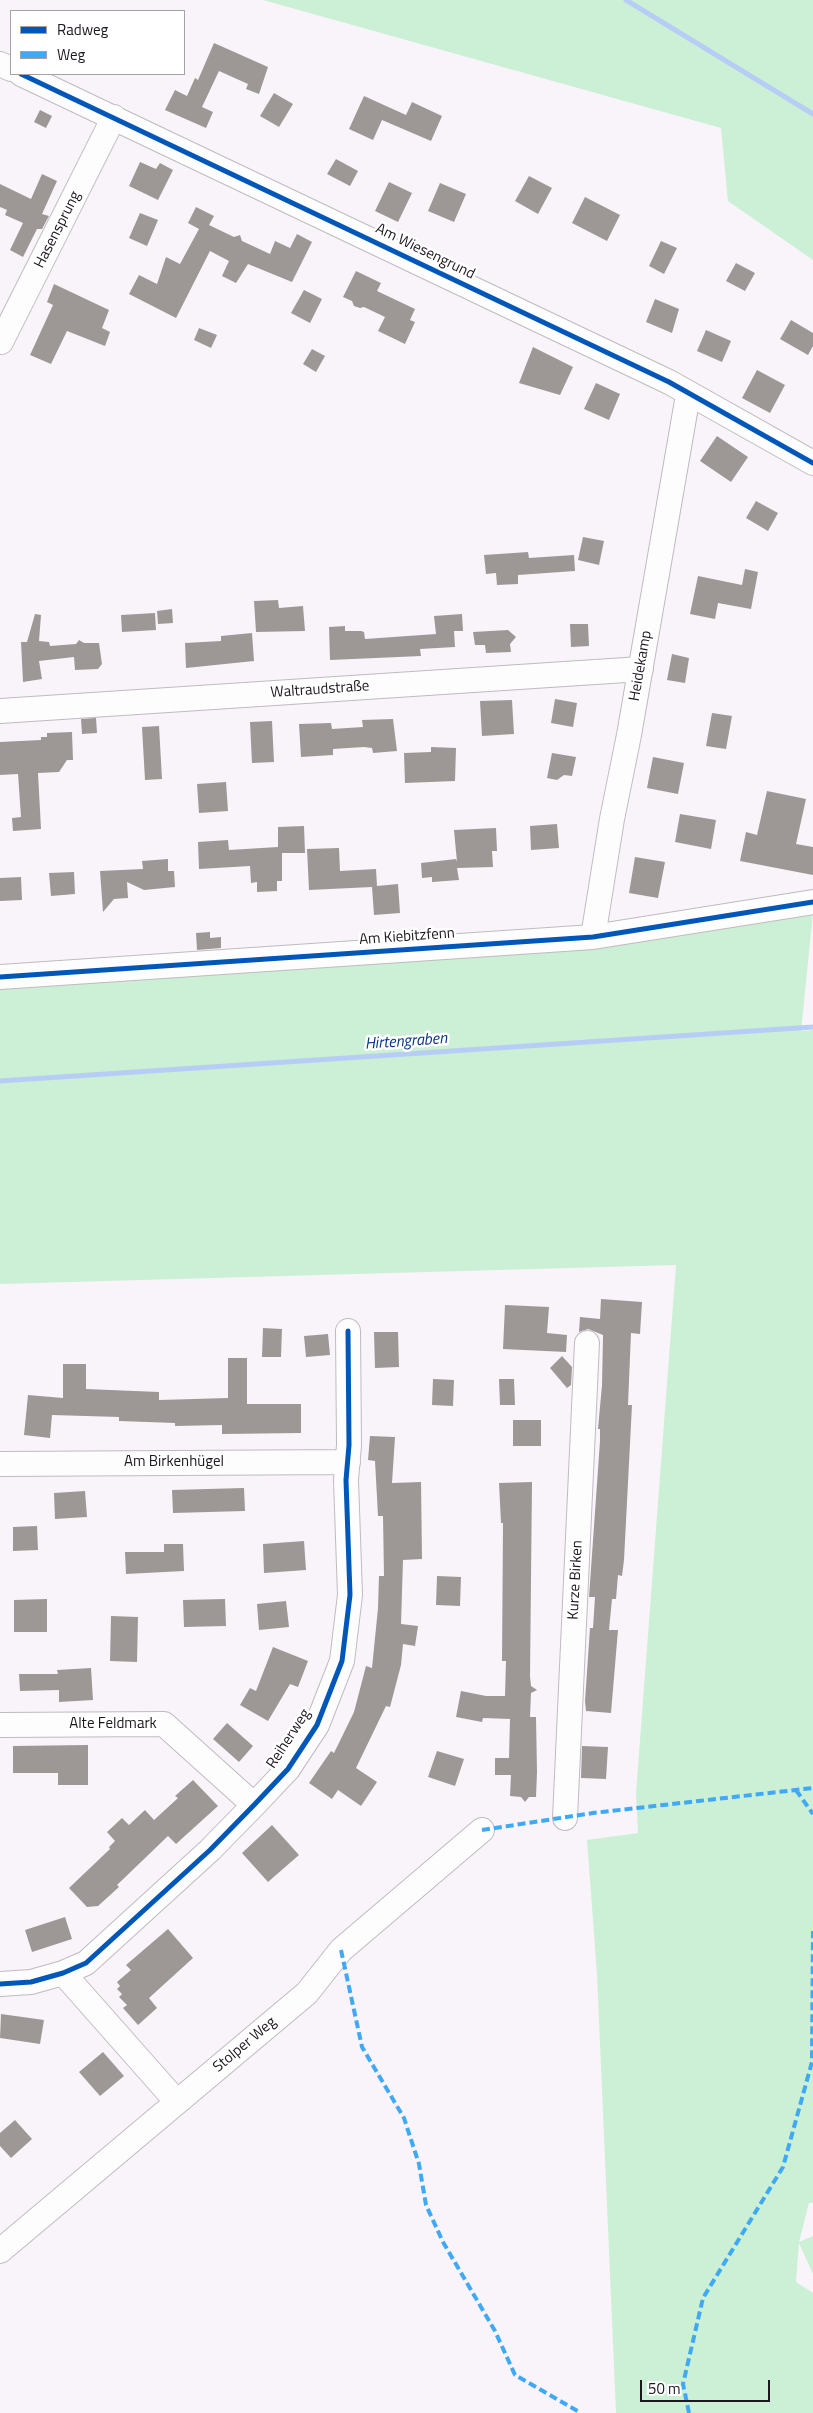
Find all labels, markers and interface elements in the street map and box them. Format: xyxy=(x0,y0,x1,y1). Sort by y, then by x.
legend xyxy=(10,10,185,75)
text: Radweg xyxy=(57,18,108,41)
text: Weg xyxy=(57,43,85,66)
street label: Hasensprung xyxy=(31,188,85,272)
street label: Am Wiesengrund xyxy=(372,220,478,284)
street label: Heidekamp xyxy=(626,629,656,703)
street label: Waltraudstraße xyxy=(270,678,370,702)
street label: Am Kiebitzfenn xyxy=(359,925,455,949)
water label: Hirtengraben xyxy=(364,1030,448,1054)
street label: Am Birkenhügel xyxy=(124,1453,224,1471)
street label: Kurze Birken xyxy=(565,1540,587,1620)
street label: Reiherweg xyxy=(263,1706,315,1772)
street label: Alte Feldmark xyxy=(69,1715,157,1733)
street label: Stolper Weg xyxy=(210,2013,280,2077)
scale bar xyxy=(643,2370,773,2402)
text: 50 m xyxy=(648,2377,681,2400)

